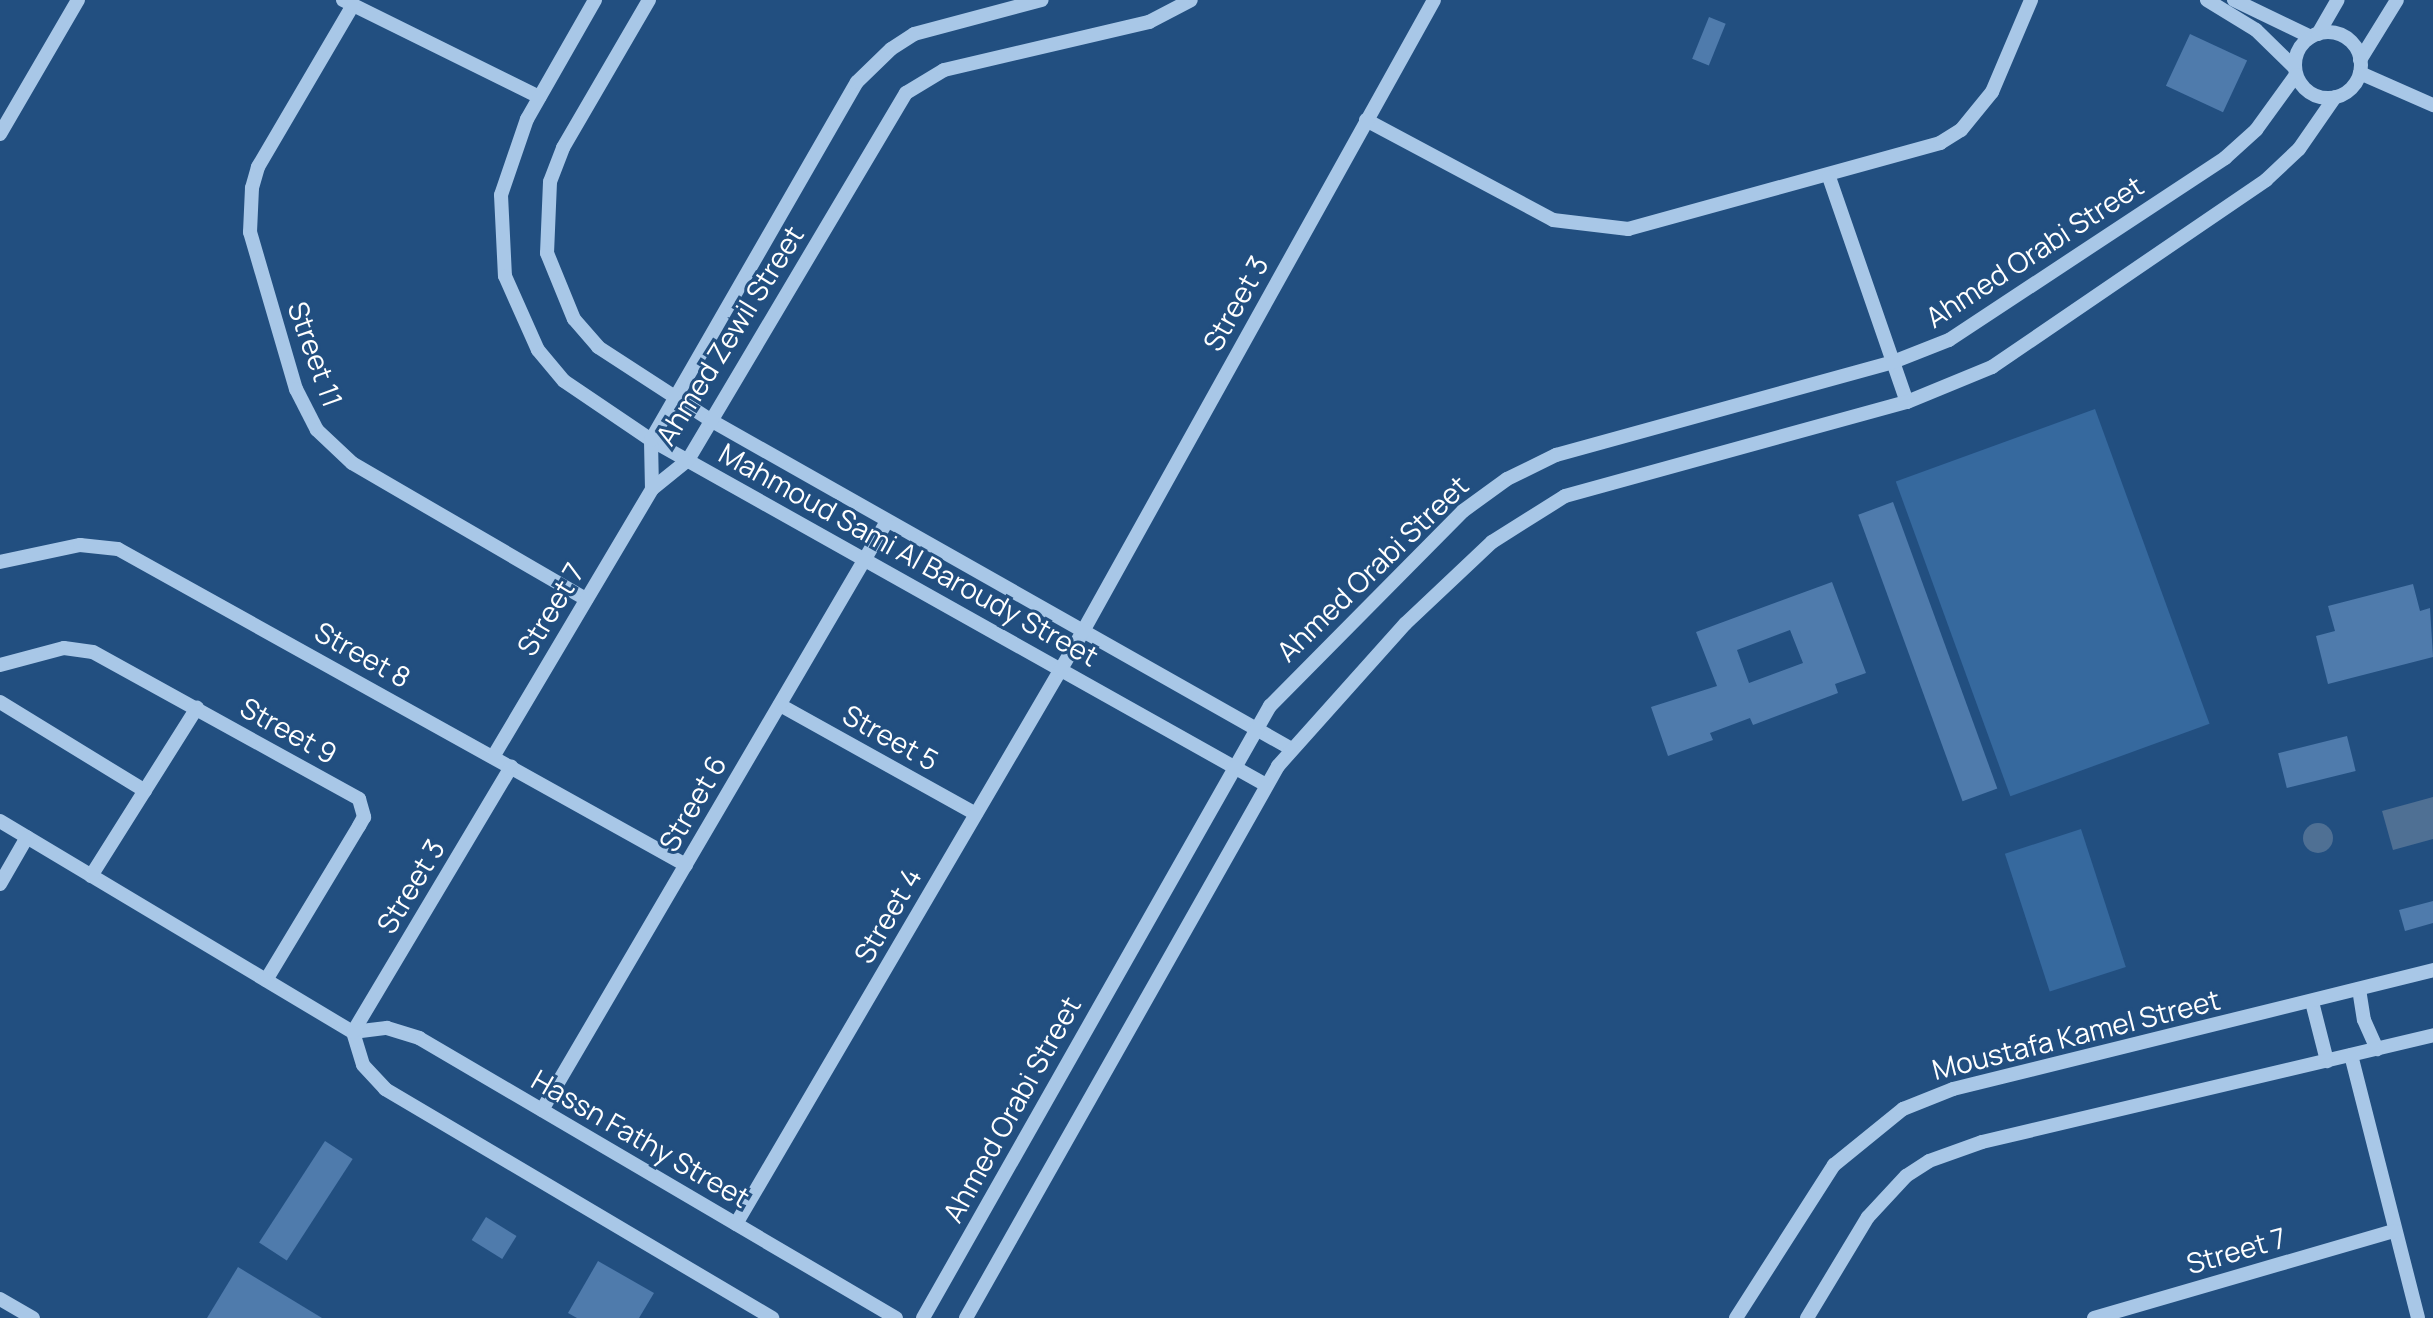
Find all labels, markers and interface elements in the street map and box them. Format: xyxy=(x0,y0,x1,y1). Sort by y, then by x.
street label: Ahmed Orabi Street xyxy=(1919,168,2149,334)
street label: Ahmed Zewil Street xyxy=(648,219,810,451)
street label: Street 3 xyxy=(1195,250,1275,356)
street label: Street 11 xyxy=(281,297,351,411)
street label: Mahmoud Sami Al Baroudy Street xyxy=(714,435,1104,673)
street label: Ahmed Orabi Street xyxy=(1269,468,1475,668)
street label: Street 7 xyxy=(509,557,591,661)
street label: Street 8 xyxy=(309,614,417,694)
street label: Street 9 xyxy=(235,690,343,770)
street label: Street 5 xyxy=(837,697,945,777)
street label: Street 6 xyxy=(651,749,733,857)
street label: Street 3 xyxy=(369,833,451,939)
street label: Street 4 xyxy=(846,861,928,969)
street label: Moustafa Kamel Street xyxy=(1929,982,2223,1086)
street label: Ahmed Orabi Street xyxy=(935,990,1087,1228)
street label: Hassn Fathy Street xyxy=(526,1062,756,1214)
street label: Street 7 xyxy=(2182,1220,2290,1280)

